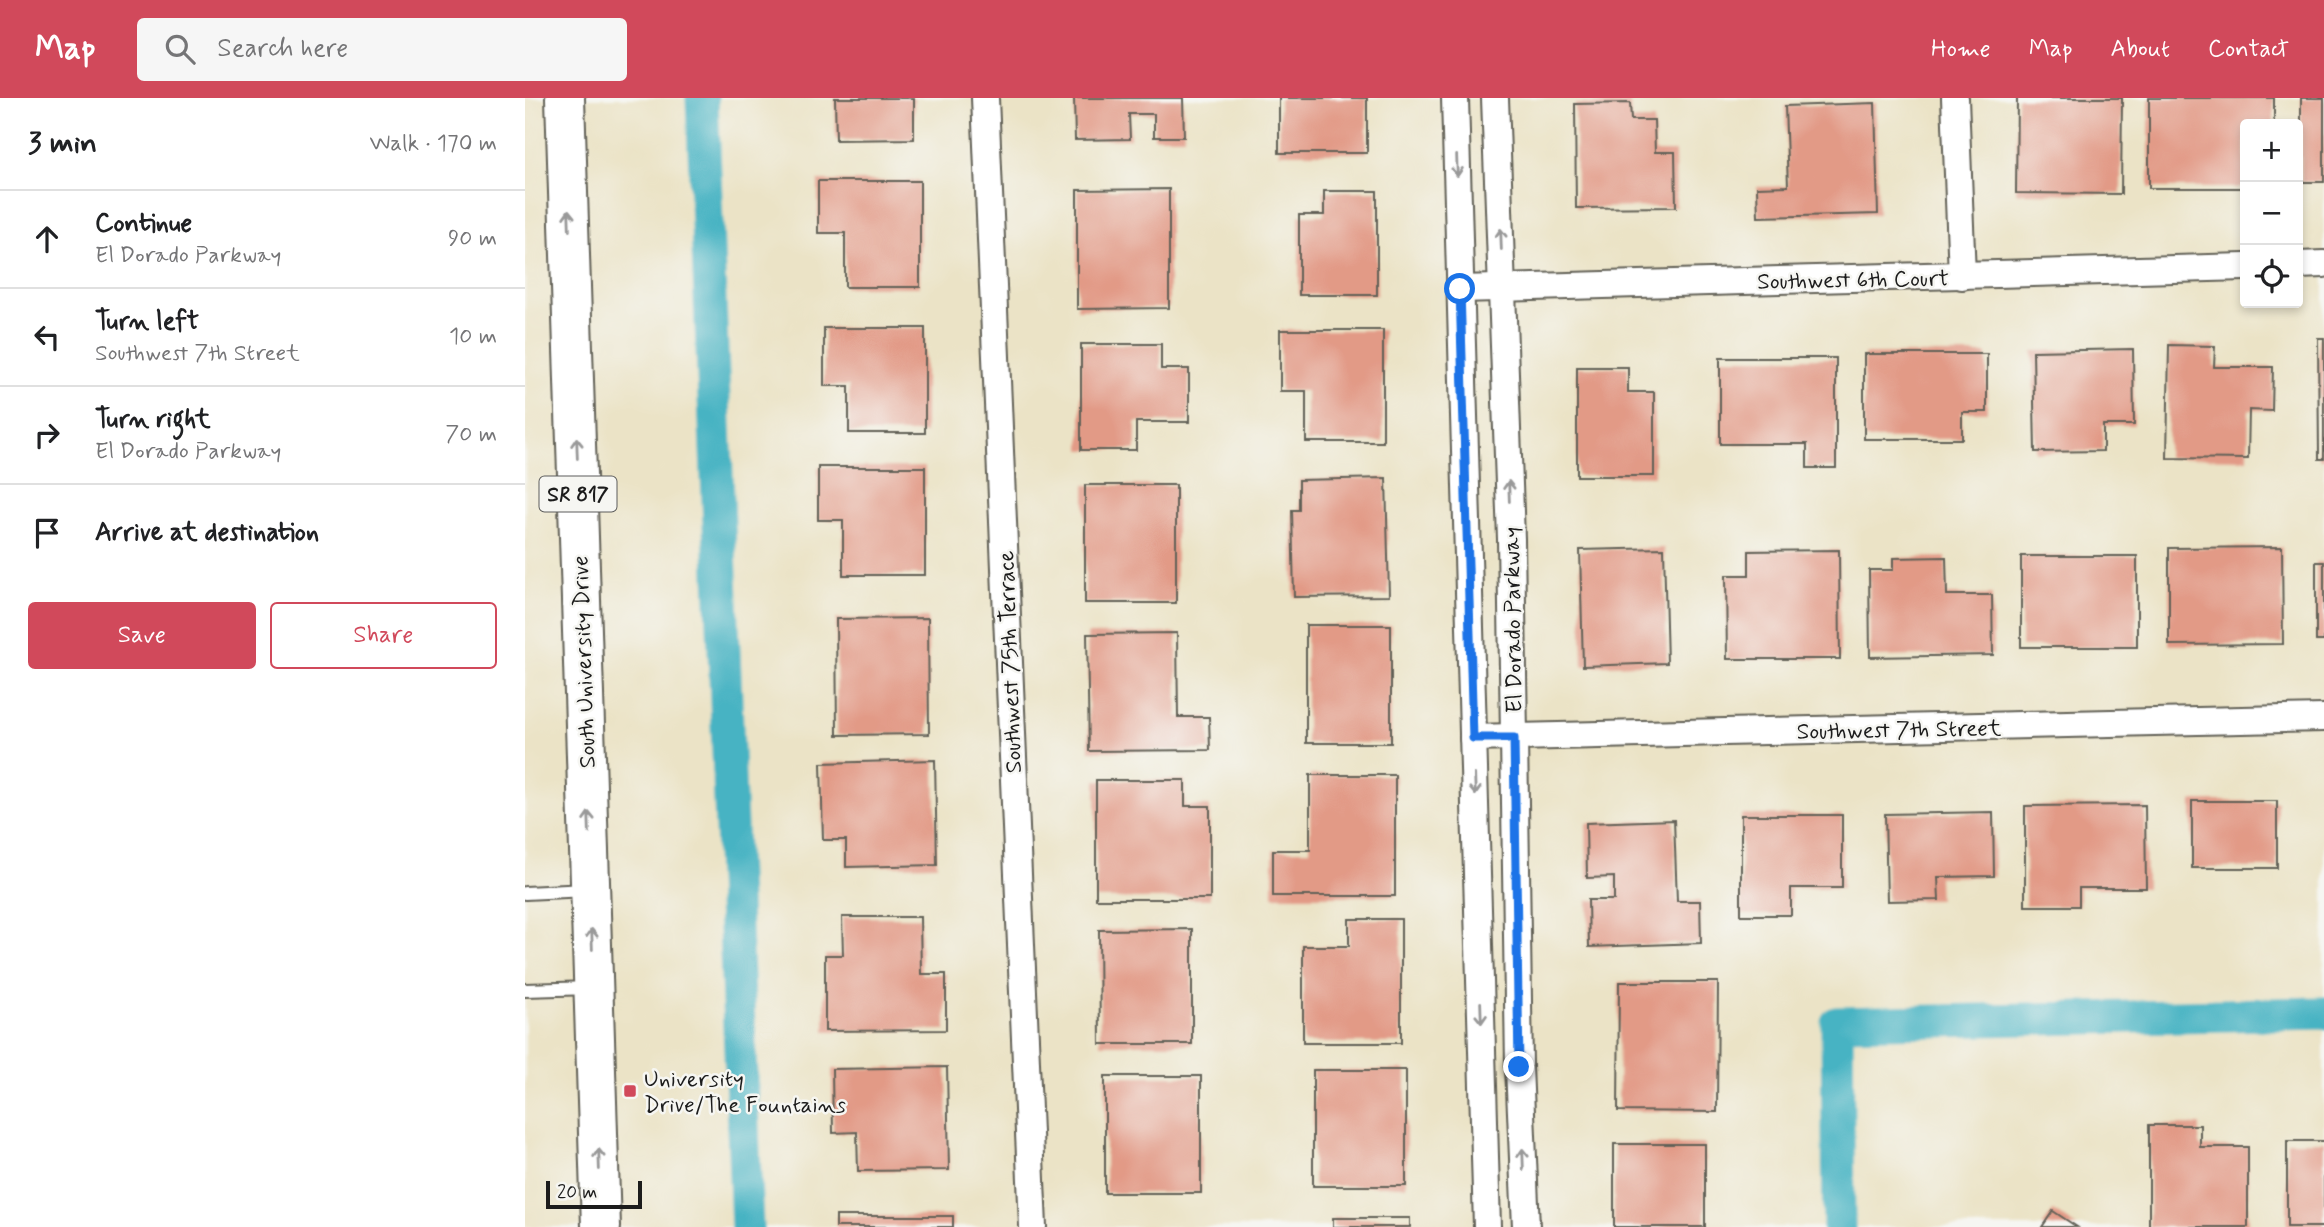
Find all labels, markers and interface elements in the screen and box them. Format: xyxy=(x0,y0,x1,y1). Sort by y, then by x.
search box xyxy=(137,18,627,81)
text: Map xyxy=(35,27,95,71)
icon: search xyxy=(161,30,199,68)
text: Search here xyxy=(217,32,348,66)
text: Home xyxy=(1931,34,1991,65)
text: Map xyxy=(2029,34,2073,65)
text: About xyxy=(2111,34,2170,65)
text: Contact xyxy=(2208,34,2289,65)
map controls xyxy=(2240,119,2303,308)
button: + xyxy=(2240,119,2303,182)
text: 3 min xyxy=(28,124,97,163)
text: Walk · 170 m xyxy=(369,129,497,159)
one-way arrow xyxy=(1450,154,1463,177)
button: − xyxy=(2240,182,2303,245)
text: Continue xyxy=(95,207,192,241)
one-way arrow xyxy=(562,209,575,232)
icon: ahead xyxy=(28,220,66,258)
text: 90 m xyxy=(448,224,497,254)
one-way arrow xyxy=(1494,227,1507,250)
text: El Dorado Parkway xyxy=(95,241,281,271)
button: locate xyxy=(2240,245,2303,308)
street label: Southwest 6th Court xyxy=(1757,264,1949,298)
route start xyxy=(1444,273,1475,304)
text: Turn left xyxy=(95,305,199,339)
icon: left xyxy=(28,318,66,356)
text: 10 m xyxy=(449,322,497,352)
text: Southwest 7th Street xyxy=(95,339,300,369)
text: Turn right xyxy=(95,403,211,437)
icon: right xyxy=(28,416,66,454)
text: 70 m xyxy=(445,420,497,450)
one-way arrow xyxy=(570,436,583,459)
text: El Dorado Parkway xyxy=(95,437,281,467)
road number: SR 817 xyxy=(539,476,617,512)
one-way arrow xyxy=(1502,479,1515,502)
icon: arrive xyxy=(28,514,66,552)
text: Arrive at destination xyxy=(95,516,319,550)
street label: El Dorado Parkway xyxy=(1497,527,1531,713)
street label: Southwest 75th Terrace xyxy=(992,550,1030,774)
street label: South University Drive xyxy=(566,555,604,769)
button: Save xyxy=(28,602,256,669)
button: Share xyxy=(270,602,497,669)
street label: Southwest 7th Street xyxy=(1796,714,2002,748)
one-way arrow xyxy=(1468,774,1481,797)
one-way arrow xyxy=(582,811,595,834)
one-way arrow xyxy=(586,928,599,951)
one-way arrow xyxy=(1474,1001,1488,1024)
route end xyxy=(1503,1051,1534,1082)
place label: University Drive/The Fountains xyxy=(644,1065,846,1121)
marker: University Drive/The Fountains xyxy=(622,1083,638,1099)
one-way arrow xyxy=(593,1148,606,1171)
one-way arrow xyxy=(1517,1148,1530,1171)
scale bar xyxy=(546,1178,642,1210)
text: 20 m xyxy=(557,1180,597,1205)

